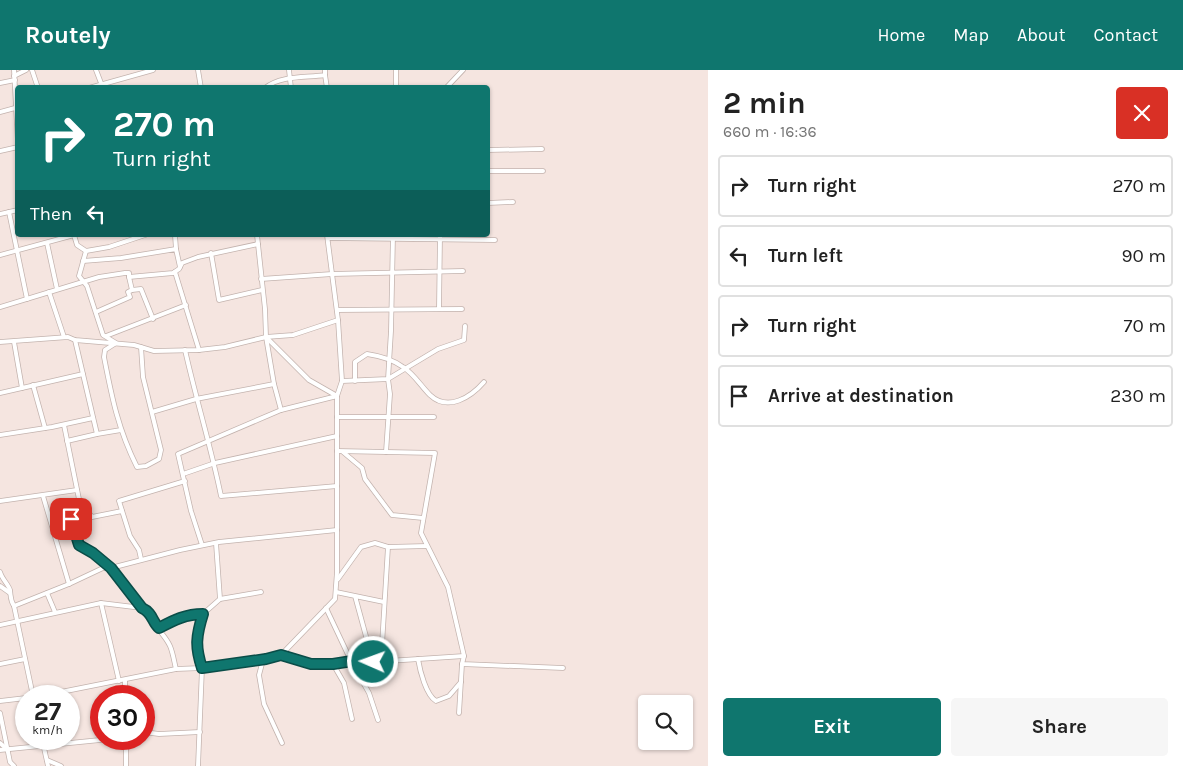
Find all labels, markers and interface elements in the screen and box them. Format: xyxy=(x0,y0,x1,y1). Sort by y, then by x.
text: Routely xyxy=(25,21,111,49)
text: Home xyxy=(877,24,925,46)
text: Map xyxy=(953,24,989,46)
text: About xyxy=(1017,24,1066,46)
text: Contact xyxy=(1094,24,1158,46)
text: 2 min xyxy=(723,85,806,121)
button: close xyxy=(1116,87,1168,139)
text: 270 m xyxy=(113,104,216,145)
icon: right xyxy=(30,105,95,170)
text: 660 m · 16:36 xyxy=(723,122,817,141)
text: Turn right xyxy=(113,146,211,172)
icon: right xyxy=(725,172,753,200)
text: Turn right xyxy=(768,175,857,197)
text: 270 m xyxy=(1113,175,1166,197)
icon: left xyxy=(82,200,110,228)
text: Then xyxy=(30,203,72,225)
icon: left xyxy=(725,242,753,270)
text: Turn left xyxy=(768,245,843,267)
text: 90 m xyxy=(1121,245,1166,267)
icon: right xyxy=(725,312,753,340)
text: Turn right xyxy=(768,315,857,337)
text: 70 m xyxy=(1124,315,1166,337)
icon: arrive xyxy=(725,382,753,410)
text: Arrive at destination xyxy=(768,385,954,407)
text: 230 m xyxy=(1110,385,1166,407)
pin xyxy=(50,498,92,540)
icon: arrive xyxy=(57,505,85,533)
position arrow xyxy=(346,635,398,687)
speed limit sign: 30 xyxy=(90,685,155,750)
map controls xyxy=(638,695,693,750)
button: search xyxy=(638,695,693,750)
text: 27 xyxy=(34,697,61,726)
button: Exit xyxy=(723,698,941,756)
button: Share xyxy=(951,698,1168,756)
text: km/h xyxy=(32,723,63,737)

